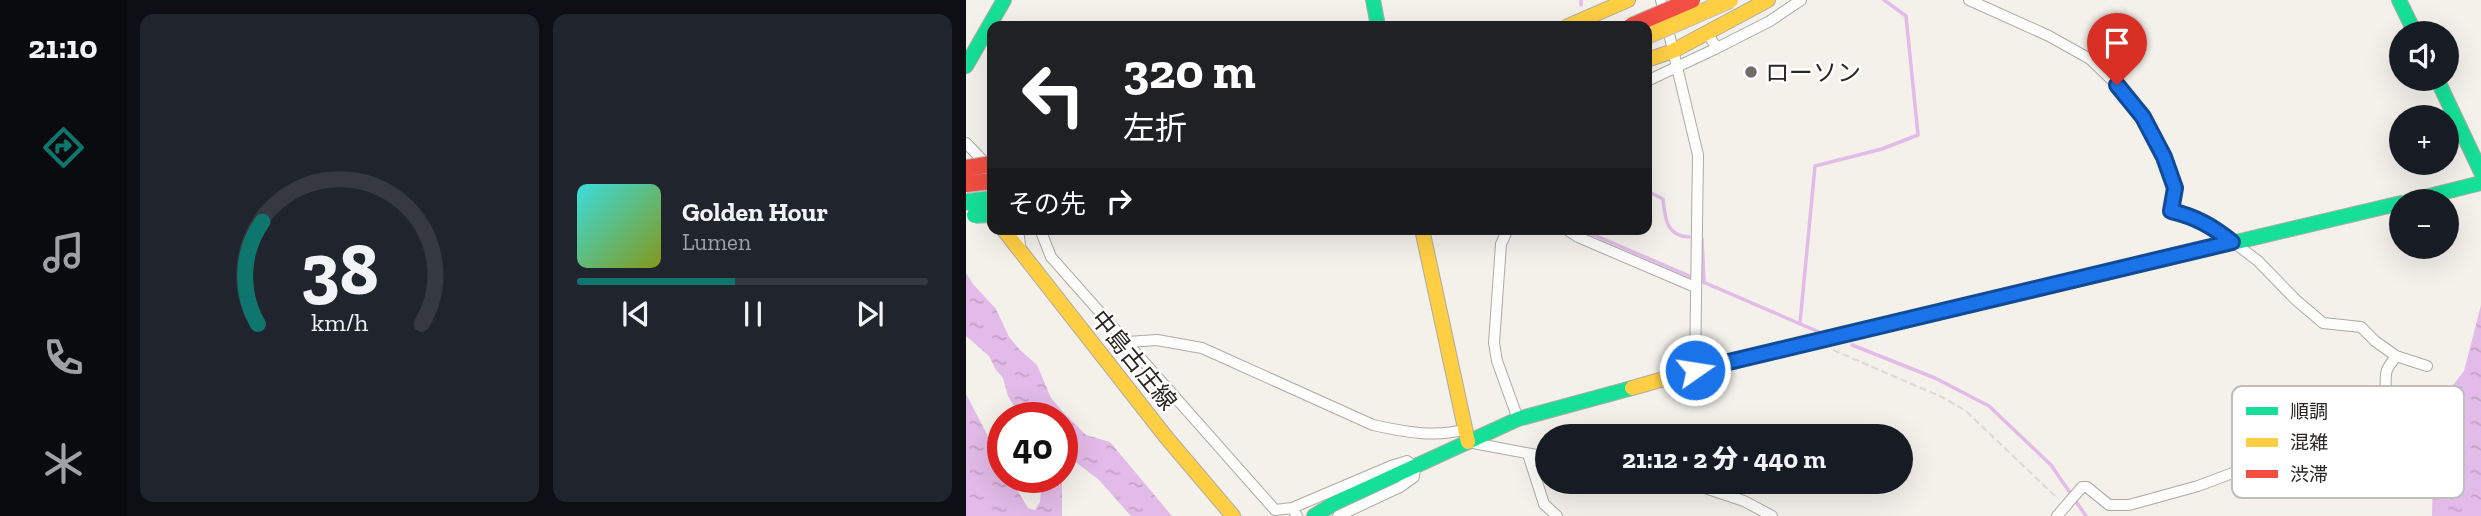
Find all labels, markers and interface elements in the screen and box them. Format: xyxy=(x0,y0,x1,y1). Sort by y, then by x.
pin xyxy=(2087,13,2147,85)
map controls xyxy=(2389,21,2459,259)
button: sound xyxy=(2389,21,2459,91)
icon: arrive xyxy=(2098,24,2136,62)
text: 21:10 xyxy=(28,28,98,66)
text: 320 m xyxy=(1123,42,1256,101)
icon: left xyxy=(1008,49,1099,140)
place label: ローソン xyxy=(1765,58,1861,87)
marker: ローソン xyxy=(1743,64,1759,80)
button: + xyxy=(2389,105,2459,175)
text: 左折 xyxy=(1123,109,1187,147)
icon: directions xyxy=(39,123,88,172)
icon: right xyxy=(1100,182,1138,220)
text: その先 xyxy=(1008,188,1086,220)
button: − xyxy=(2389,189,2459,259)
text: Golden Hour xyxy=(682,196,828,228)
text: 38 xyxy=(300,225,379,313)
icon: music xyxy=(39,228,88,277)
text: Lumen xyxy=(682,228,751,256)
icon: previous xyxy=(617,295,655,333)
icon: pause xyxy=(734,295,772,333)
icon: next xyxy=(851,295,889,333)
street label: 中島古庄線 xyxy=(1085,304,1183,416)
text: km/h xyxy=(311,307,368,337)
icon: phone xyxy=(39,333,88,382)
position arrow xyxy=(1658,333,1732,407)
legend xyxy=(2232,386,2464,498)
text: 順調 xyxy=(2290,400,2328,423)
speed limit sign: 40 xyxy=(987,402,1078,493)
text: 混雑 xyxy=(2290,431,2328,454)
icon: climate xyxy=(39,439,88,488)
text: 21:12 · 2 分 · 440 m xyxy=(1622,443,1826,475)
text: 渋滞 xyxy=(2290,463,2328,486)

